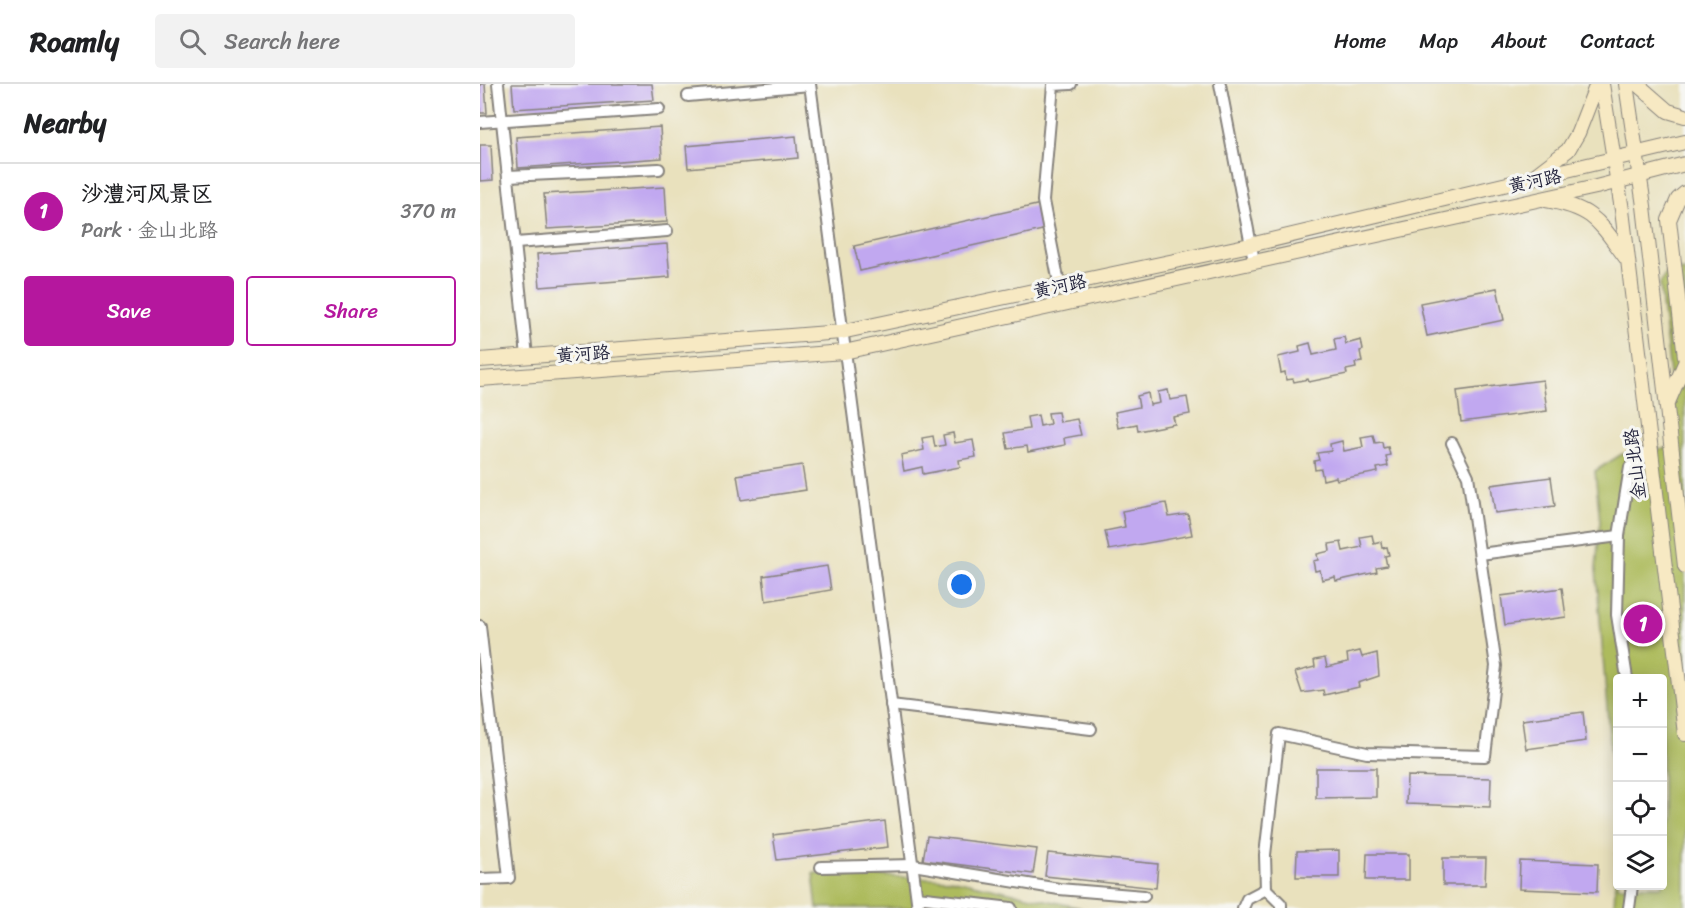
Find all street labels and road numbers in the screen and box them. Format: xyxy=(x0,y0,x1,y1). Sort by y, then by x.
street label: 黄河路 xyxy=(1505,160,1565,202)
street label: 黄河路 xyxy=(1030,265,1090,307)
street label: 黄河路 xyxy=(555,336,611,372)
street label: 金山北路 xyxy=(1615,426,1655,502)

